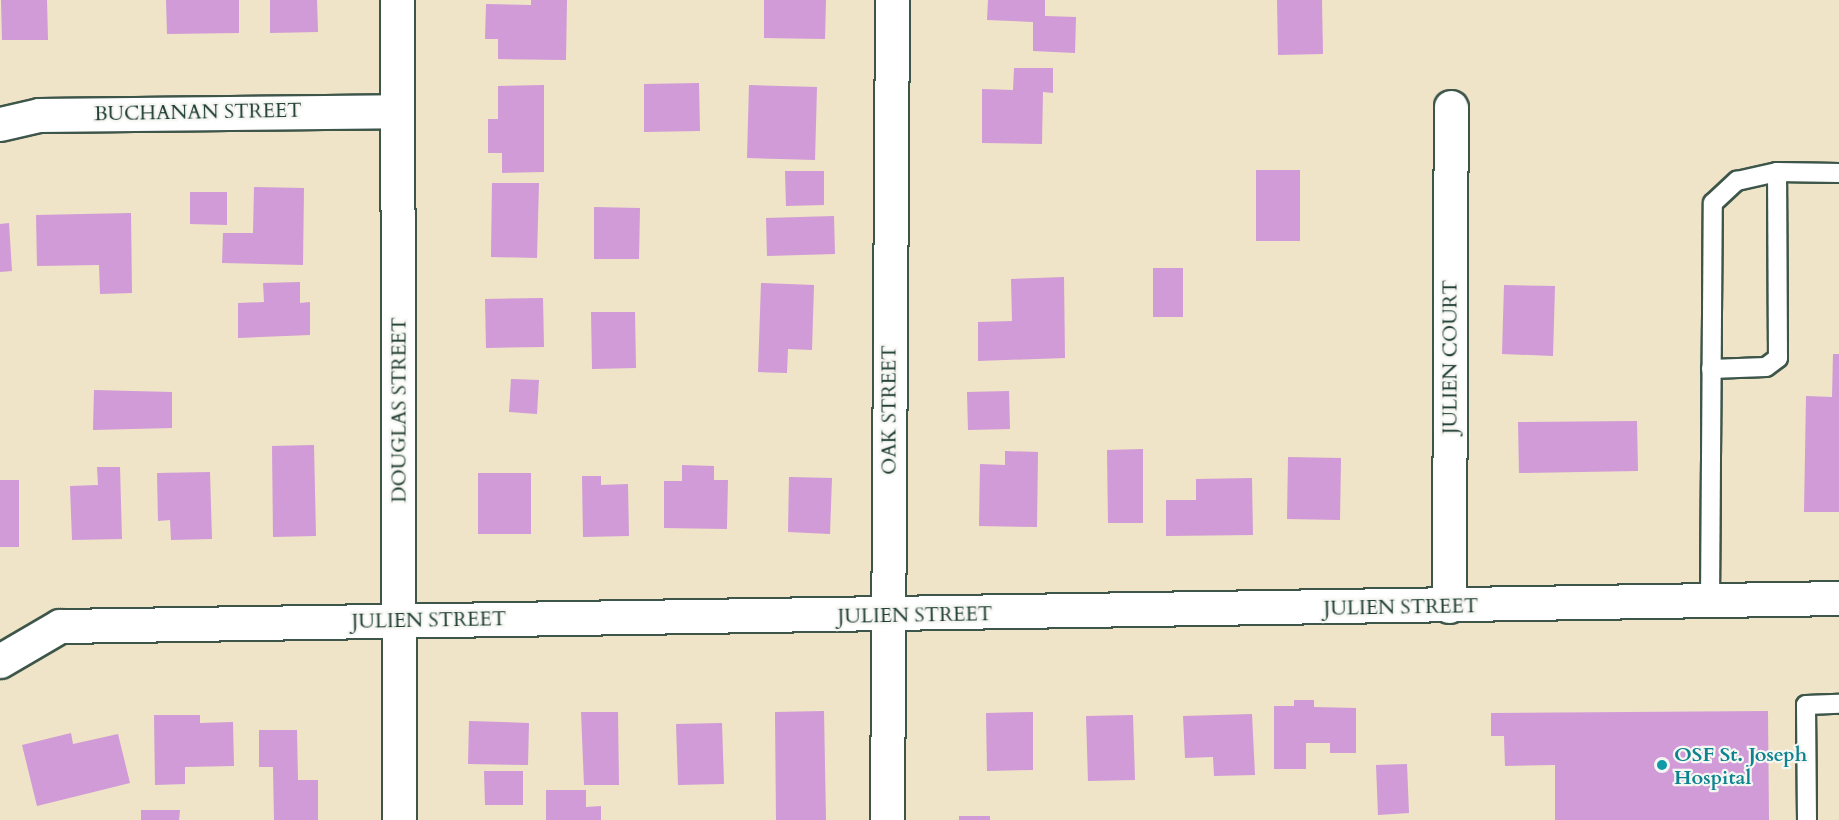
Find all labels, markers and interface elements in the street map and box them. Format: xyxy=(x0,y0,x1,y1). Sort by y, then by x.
street label: BUCHANAN STREET xyxy=(94,98,302,126)
street label: JULIEN COURT xyxy=(1438,280,1462,434)
street label: DOUGLAS STREET xyxy=(387,317,411,503)
street label: OAK STREET xyxy=(877,345,901,475)
street label: JULIEN STREET xyxy=(1323,594,1479,620)
street label: JULIEN STREET xyxy=(837,602,993,628)
street label: JULIEN STREET xyxy=(351,607,507,633)
place label: OSF St. Joseph Hospital xyxy=(1674,742,1807,789)
marker: OSF St. Joseph Hospital xyxy=(1655,758,1669,772)

